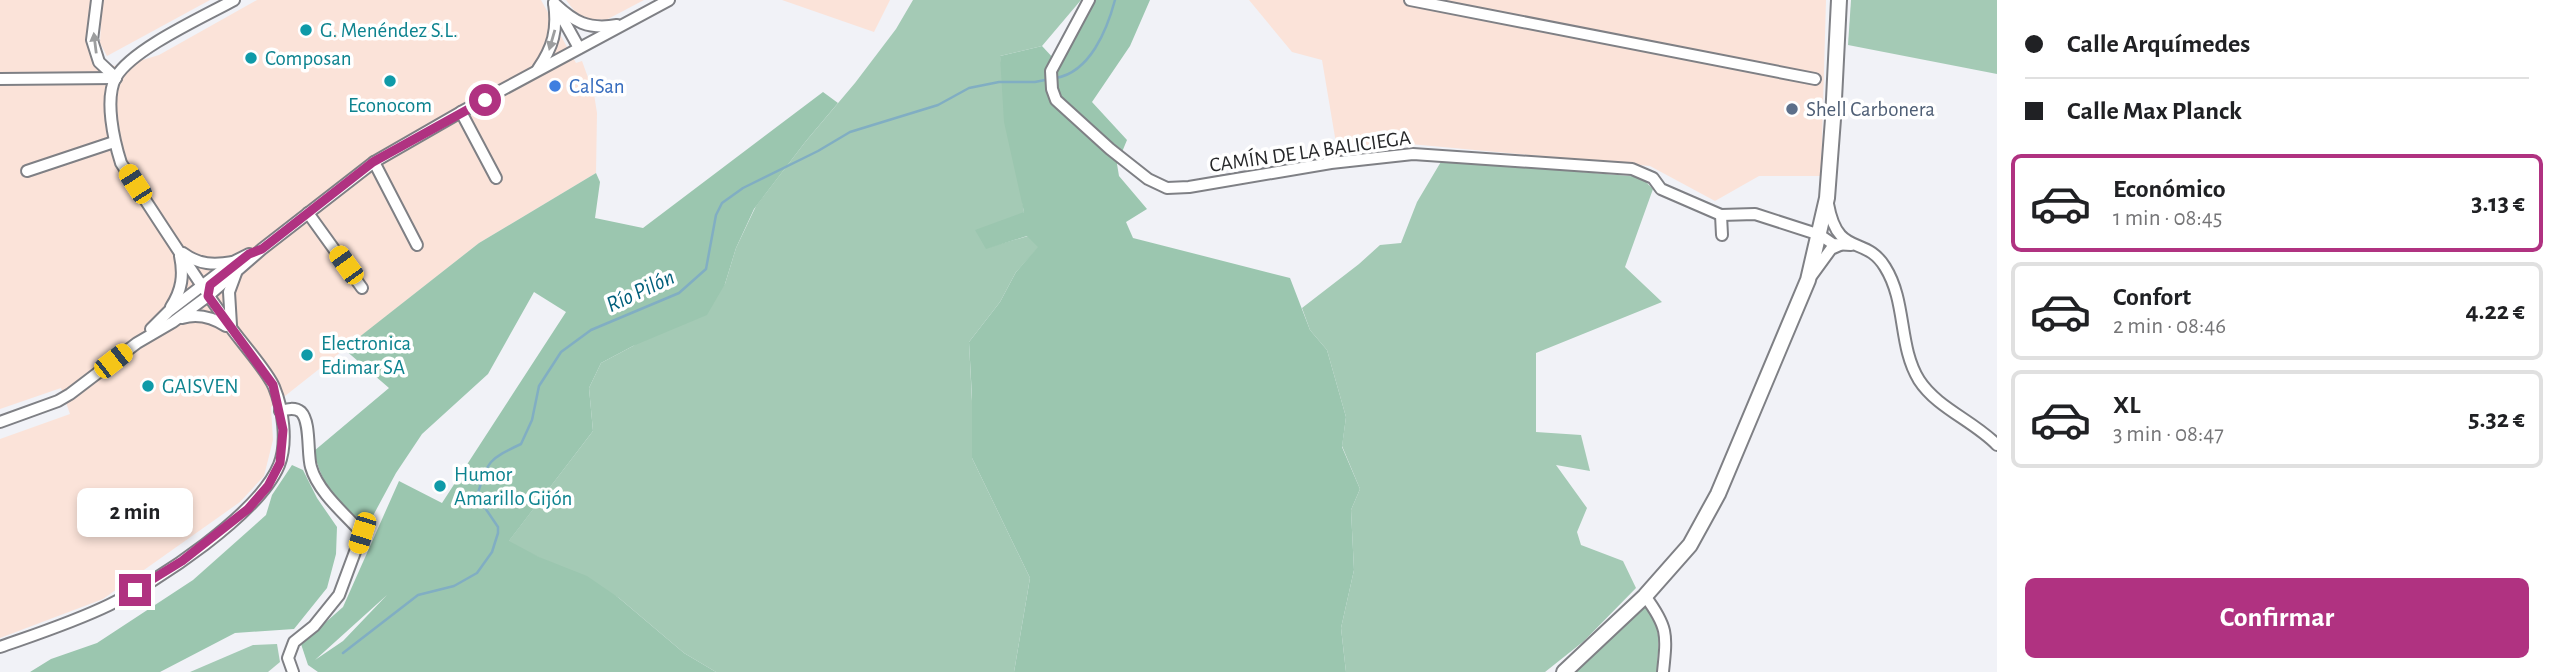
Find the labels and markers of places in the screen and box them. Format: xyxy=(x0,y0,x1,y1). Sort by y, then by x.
place label: G. Menéndez S.L. xyxy=(320,20,458,41)
marker: G. Menéndez S.L. xyxy=(298,22,314,38)
place label: Composan xyxy=(265,48,352,69)
marker: Composan xyxy=(243,50,259,66)
marker: Econocom xyxy=(382,73,398,89)
place label: CalSan xyxy=(569,76,625,97)
marker: CalSan xyxy=(547,78,563,94)
place label: Econocom xyxy=(348,95,432,116)
place label: Shell Carbonera xyxy=(1806,99,1935,120)
marker: Shell Carbonera xyxy=(1784,101,1800,117)
place label: Electronica Edimar SA xyxy=(321,333,411,378)
marker: Electronica Edimar SA xyxy=(299,347,315,363)
place label: GAISVEN xyxy=(162,376,239,397)
marker: GAISVEN xyxy=(140,378,156,394)
place label: Humor Amarillo Gijón xyxy=(454,464,572,509)
marker: Humor Amarillo Gijón xyxy=(432,478,448,494)

